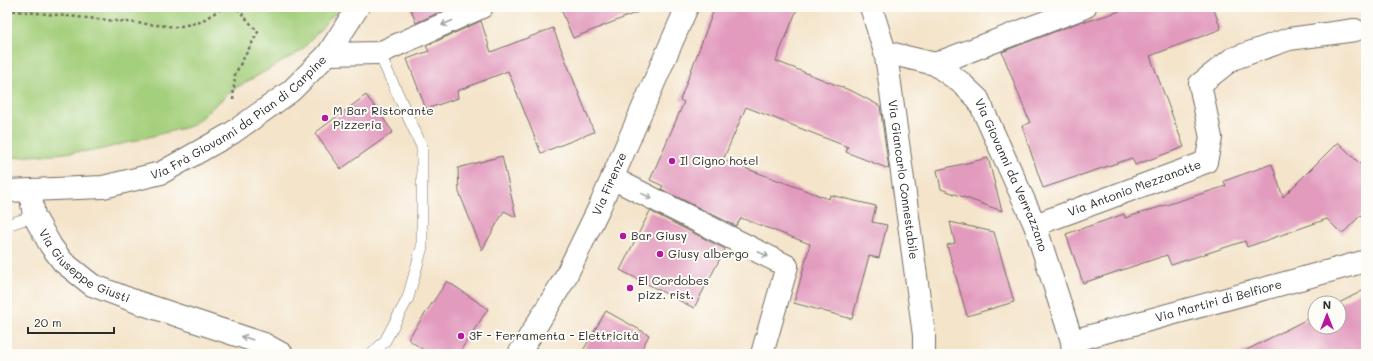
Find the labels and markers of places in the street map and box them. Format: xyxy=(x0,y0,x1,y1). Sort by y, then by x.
place label: M Bar Ristorante Pizzeria xyxy=(333,102,434,132)
marker: M Bar Ristorante Pizzeria xyxy=(320,113,330,123)
place label: Il Cigno hotel xyxy=(680,152,759,168)
marker: Il Cigno hotel xyxy=(667,156,677,166)
place label: Bar Giusy xyxy=(631,227,687,243)
marker: Bar Giusy xyxy=(618,231,628,241)
place label: Giusy albergo xyxy=(668,245,749,261)
marker: Giusy albergo xyxy=(655,249,665,259)
place label: El Cordobes pizz. rist. xyxy=(638,272,709,302)
marker: El Cordobes pizz. rist. xyxy=(625,283,635,293)
place label: 3F - Ferramenta - Elettricità xyxy=(469,327,639,343)
marker: 3F - Ferramenta - Elettricità xyxy=(456,331,466,341)

